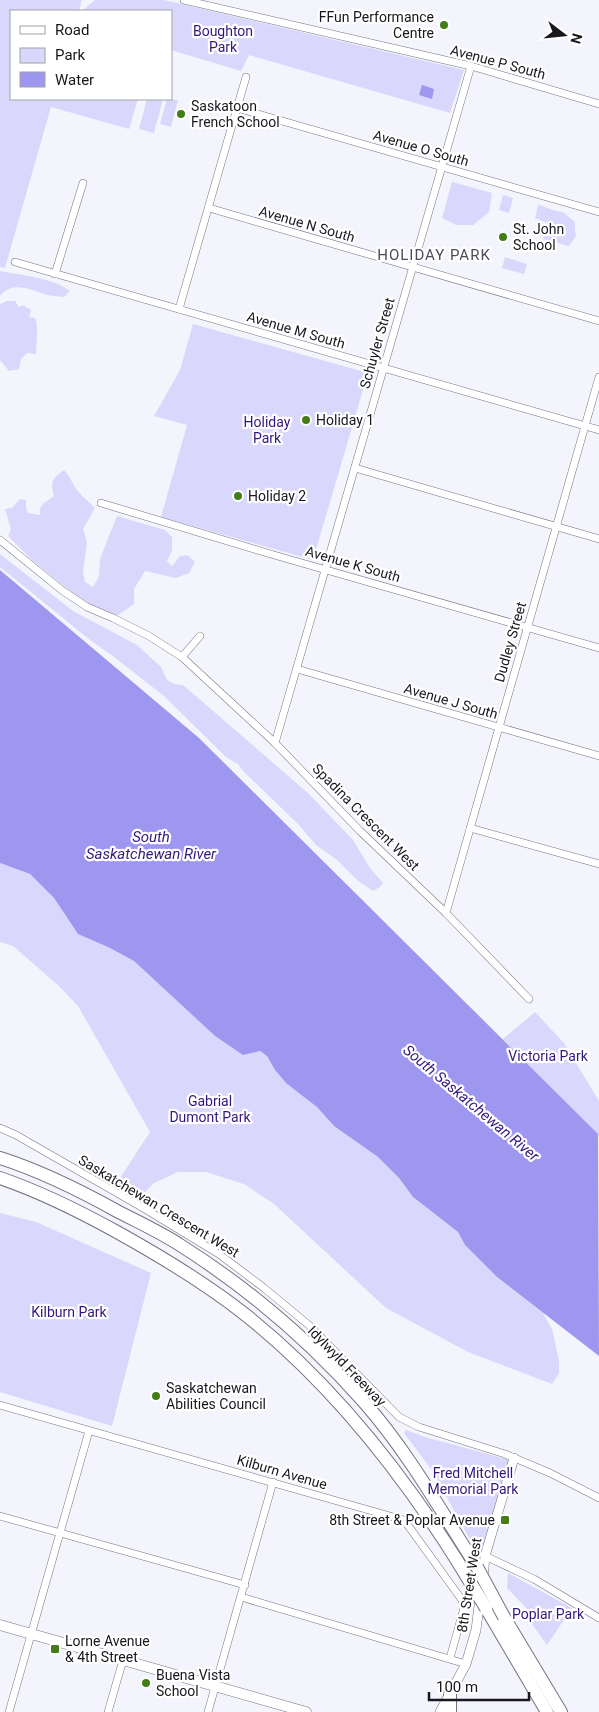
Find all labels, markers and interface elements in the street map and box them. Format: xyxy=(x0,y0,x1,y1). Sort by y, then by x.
place label: FFun Performance Centre xyxy=(319,9,434,41)
legend xyxy=(10,10,172,100)
north arrow xyxy=(539,10,589,60)
marker: FFun Performance Centre xyxy=(438,19,450,31)
text: Road xyxy=(55,21,89,39)
park label: Boughton Park xyxy=(193,23,253,55)
text: N xyxy=(567,32,586,46)
street label: Avenue P South xyxy=(449,42,547,82)
text: Park xyxy=(55,46,86,64)
text: Water xyxy=(55,71,94,89)
place label: Saskatoon French School xyxy=(191,98,280,130)
marker: Saskatoon French School xyxy=(175,108,187,120)
street label: Avenue O South xyxy=(371,127,471,169)
street label: Avenue N South xyxy=(257,203,357,245)
place label: St. John School xyxy=(513,221,564,253)
marker: St. John School xyxy=(497,231,509,243)
district label: HOLIDAY PARK xyxy=(377,246,491,264)
street label: Schuyler Street xyxy=(356,295,398,390)
street label: Avenue M South xyxy=(245,308,347,352)
place label: Holiday 1 xyxy=(316,412,374,428)
park label: Holiday Park xyxy=(244,414,291,446)
marker: Holiday 1 xyxy=(300,414,312,426)
place label: Holiday 2 xyxy=(248,488,306,504)
marker: Holiday 2 xyxy=(232,490,244,502)
street label: Avenue K South xyxy=(304,543,402,585)
street label: Dudley Street xyxy=(491,600,529,684)
street label: Avenue J South xyxy=(402,680,500,722)
street label: Spadina Crescent West xyxy=(309,760,423,874)
water label: South Saskatchewan River xyxy=(86,828,217,863)
water label: South Saskatchewan River xyxy=(400,1041,543,1166)
park label: Victoria Park xyxy=(508,1048,589,1064)
park label: Gabrial Dumont Park xyxy=(169,1093,251,1125)
street label: Saskatchewan Crescent West xyxy=(76,1152,243,1261)
park label: Kilburn Park xyxy=(31,1304,108,1320)
street label: Idylwyld Freeway xyxy=(305,1323,390,1410)
place label: Saskatchewan Abilities Council xyxy=(166,1380,266,1412)
marker: Saskatchewan Abilities Council xyxy=(150,1390,162,1402)
street label: Kilburn Avenue xyxy=(235,1452,329,1492)
park label: Fred Mitchell Memorial Park xyxy=(428,1465,519,1497)
place label: 8th Street & Poplar Avenue xyxy=(329,1512,495,1528)
marker: 8th Street & Poplar Avenue xyxy=(499,1514,511,1526)
street label: 8th Street West xyxy=(454,1536,484,1633)
park label: Poplar Park xyxy=(512,1606,585,1622)
place label: Lorne Avenue & 4th Street xyxy=(65,1633,150,1665)
marker: Lorne Avenue & 4th Street xyxy=(49,1643,61,1655)
place label: Buena Vista School xyxy=(156,1667,230,1699)
scale bar xyxy=(429,1670,529,1702)
marker: Buena Vista School xyxy=(140,1677,152,1689)
text: 100 m xyxy=(436,1678,478,1696)

